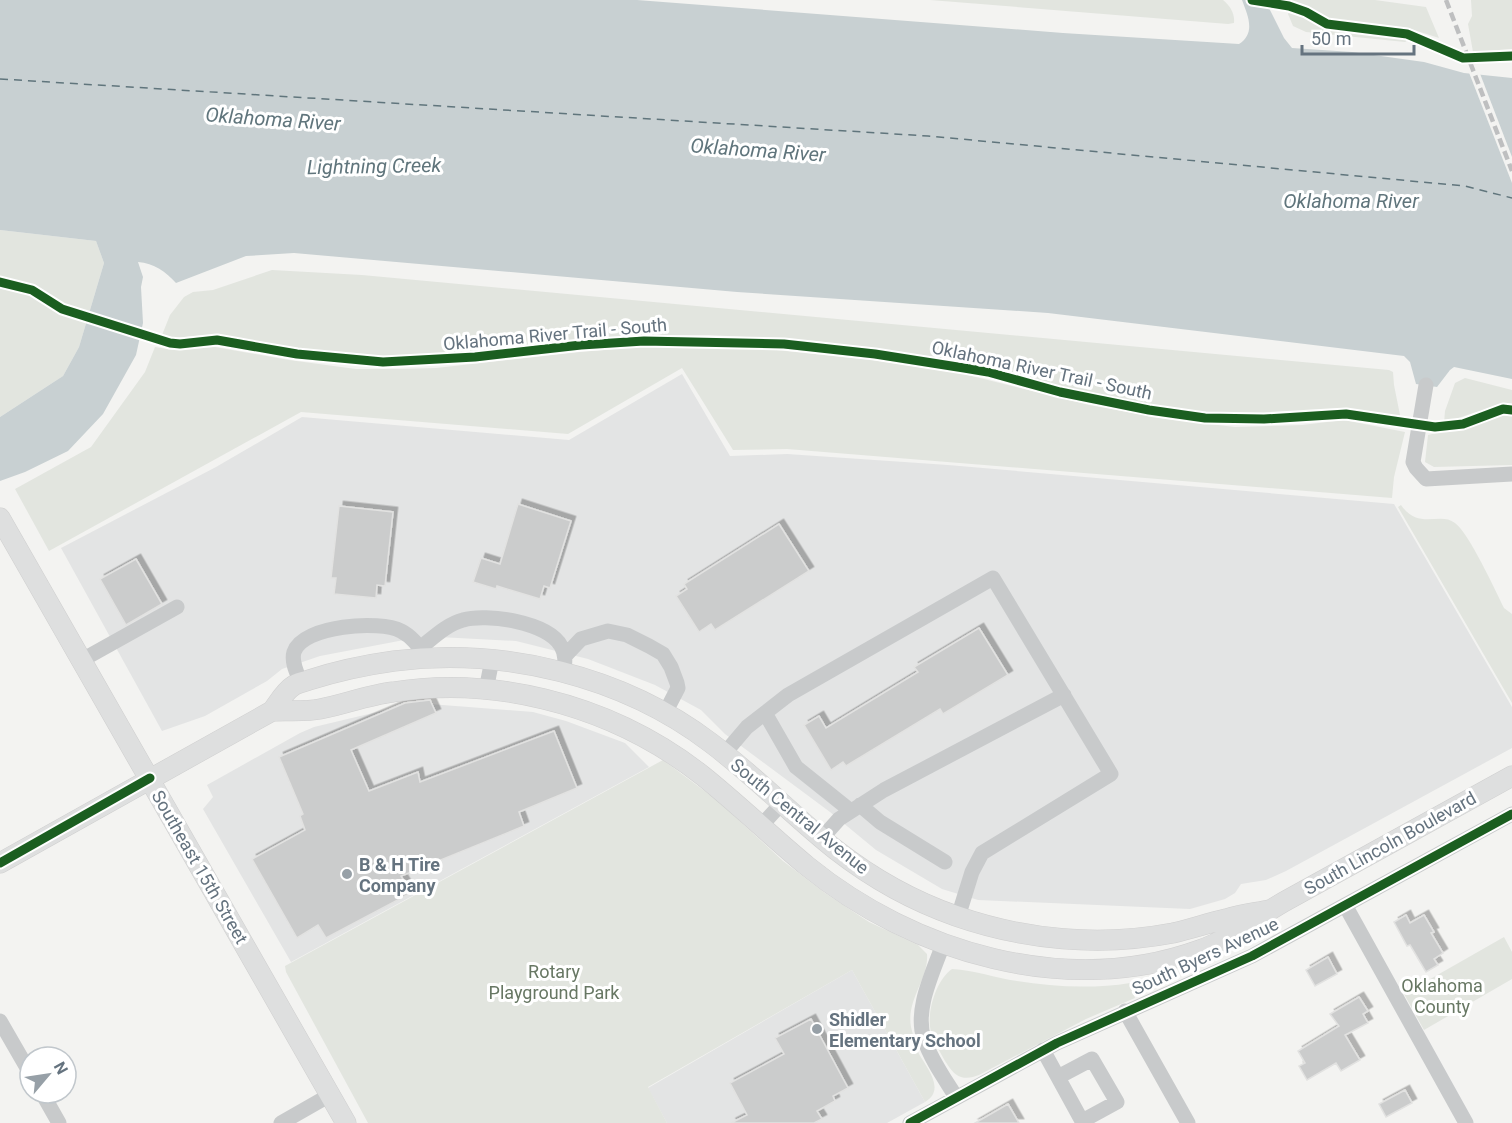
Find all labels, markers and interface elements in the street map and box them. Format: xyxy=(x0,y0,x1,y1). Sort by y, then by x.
scale bar xyxy=(1302,18,1414,56)
text: 50 m xyxy=(1311,28,1351,49)
water label: Oklahoma River xyxy=(205,102,343,136)
water label: Oklahoma River xyxy=(690,133,828,167)
water label: Lightning Creek xyxy=(307,153,443,179)
water label: Oklahoma River xyxy=(1283,189,1420,213)
street label: Oklahoma River Trail - South xyxy=(442,314,668,354)
street label: Oklahoma River Trail - South xyxy=(930,336,1154,404)
street label: South Central Avenue xyxy=(727,754,873,878)
street label: Southeast 15th Street xyxy=(147,787,253,948)
street label: South Lincoln Boulevard xyxy=(1300,787,1480,899)
place label: B & H Tire Company xyxy=(359,854,440,896)
marker: B & H Tire Company xyxy=(340,867,354,881)
street label: South Byers Avenue xyxy=(1128,913,1282,999)
park label: Rotary Playground Park xyxy=(489,961,620,1003)
park label: Oklahoma County xyxy=(1401,975,1483,1017)
place label: Shidler Elementary School xyxy=(829,1009,981,1051)
marker: Shidler Elementary School xyxy=(810,1022,824,1036)
north arrow xyxy=(18,1045,78,1105)
text: N xyxy=(50,1058,72,1078)

